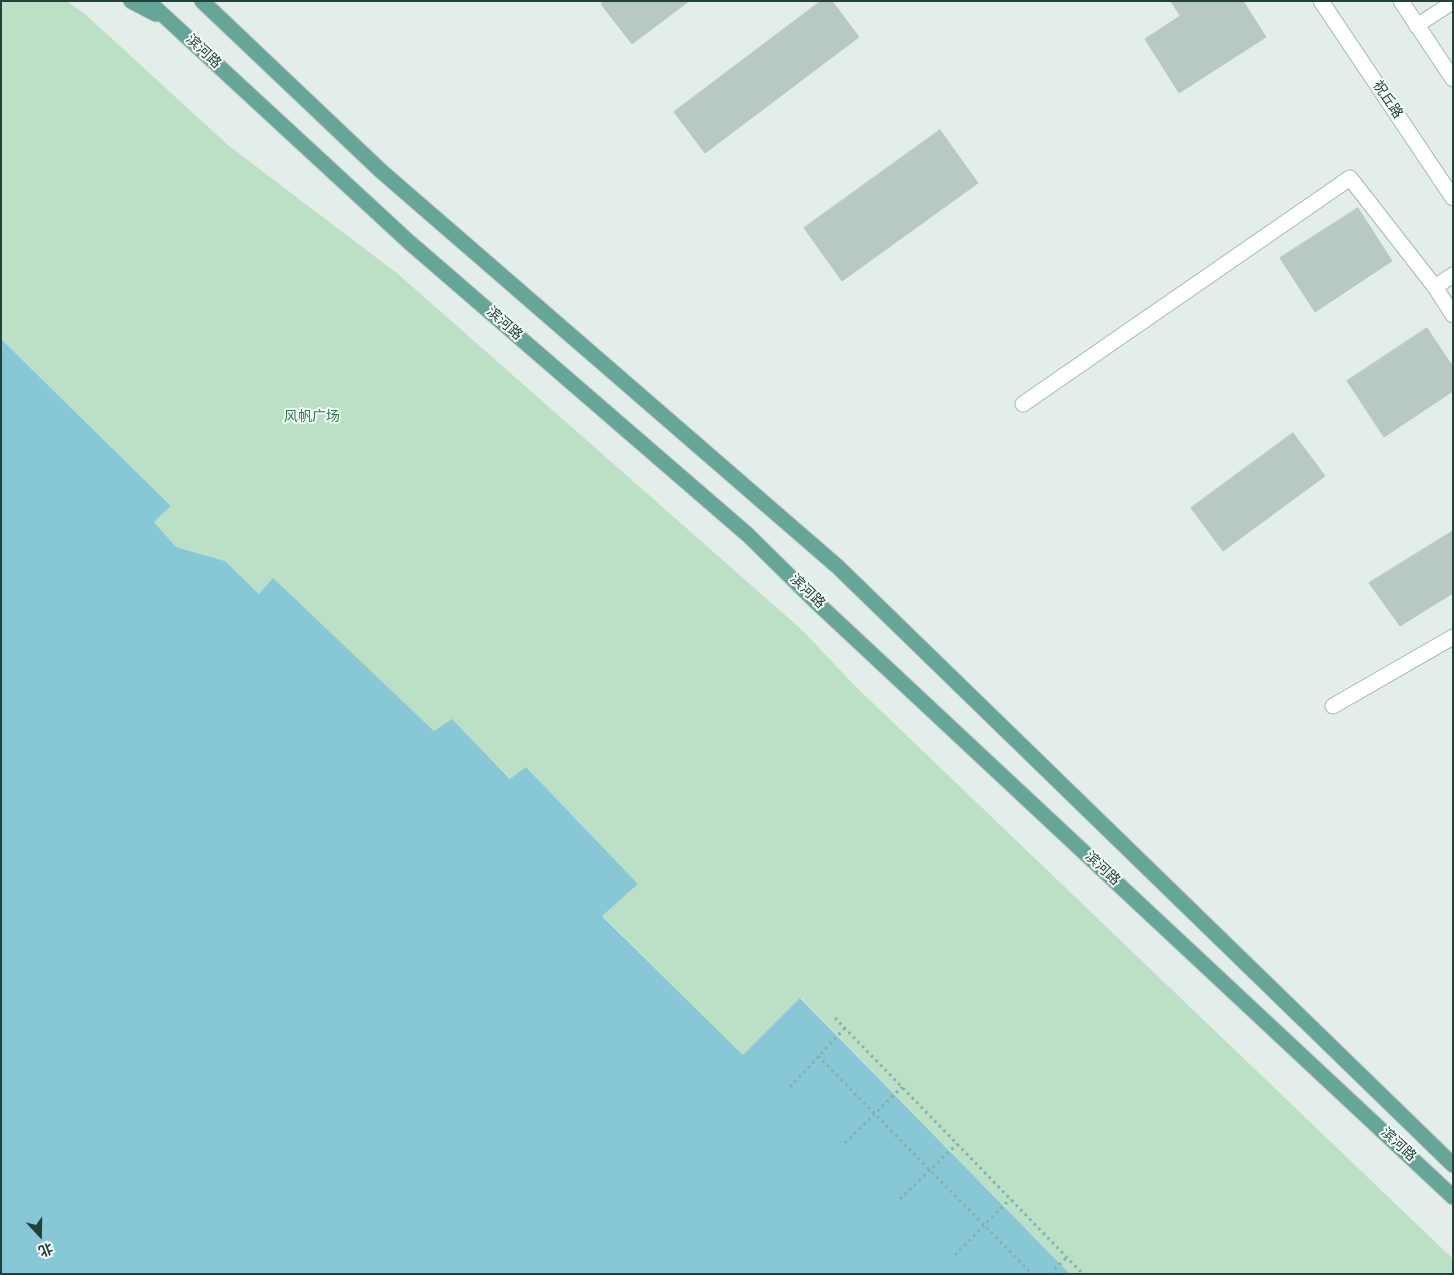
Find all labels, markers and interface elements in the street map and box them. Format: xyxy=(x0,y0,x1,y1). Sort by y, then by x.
street label: 滨河路 xyxy=(182,32,224,72)
street label: 祝丘路 xyxy=(1368,78,1406,122)
street label: 滨河路 xyxy=(483,304,525,344)
park label: 风帆广场 xyxy=(284,410,340,426)
street label: 滨河路 xyxy=(786,571,828,613)
street label: 滨河路 xyxy=(1081,849,1123,889)
street label: 滨河路 xyxy=(1377,1125,1419,1165)
north arrow xyxy=(15,1210,65,1260)
text: 北 xyxy=(36,1238,55,1261)

